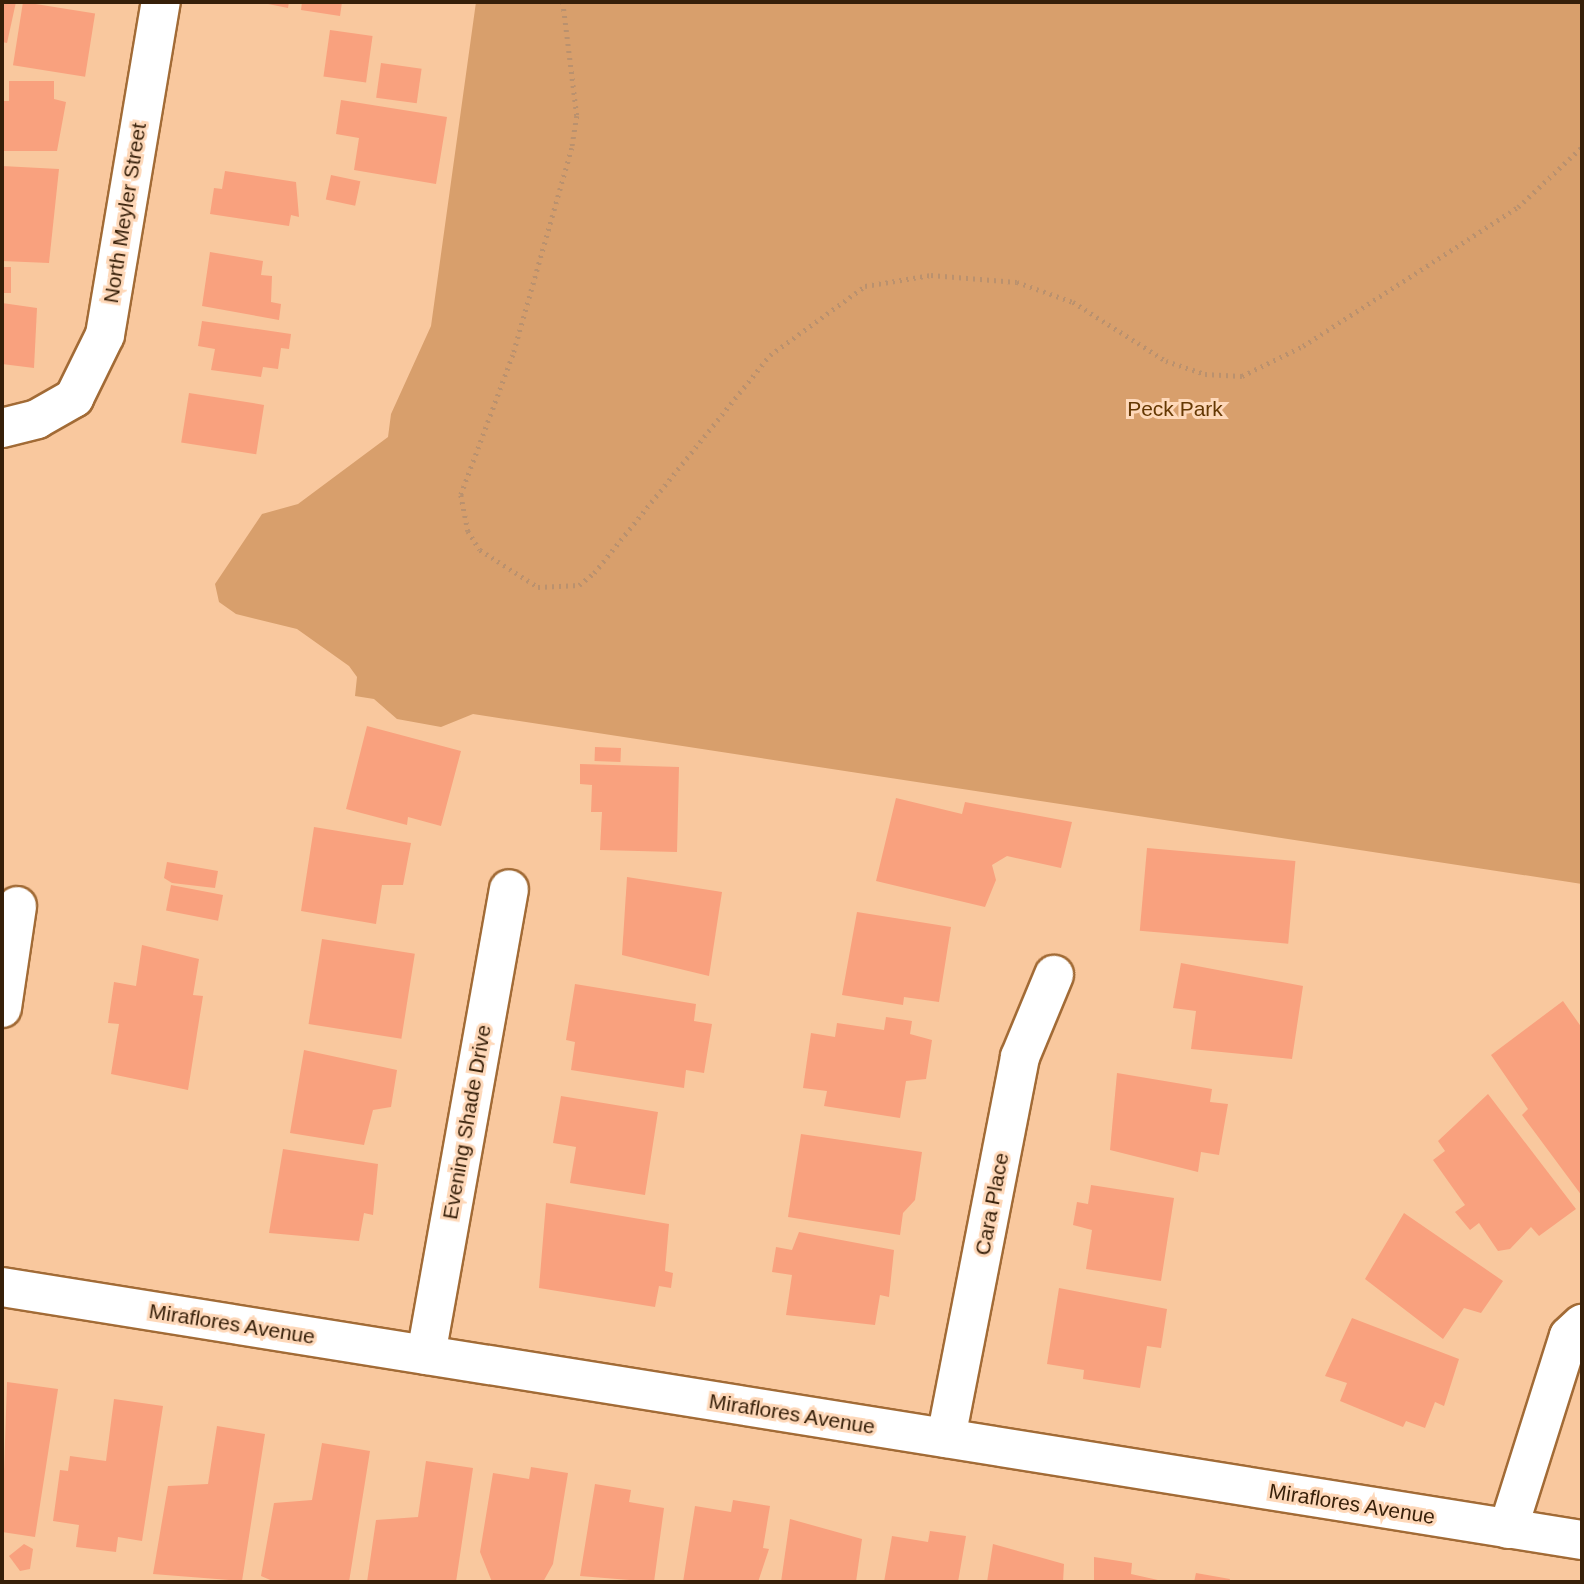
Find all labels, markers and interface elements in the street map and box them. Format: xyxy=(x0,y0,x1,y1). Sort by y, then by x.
street label: North Meyler Street xyxy=(98,121,152,305)
park label: Peck Park xyxy=(1127,396,1223,422)
street label: Evening Shade Drive xyxy=(437,1023,497,1221)
street label: Cara Place xyxy=(970,1151,1014,1257)
street label: Miraflores Avenue xyxy=(147,1298,317,1350)
street label: Miraflores Avenue xyxy=(707,1388,877,1440)
street label: Miraflores Avenue xyxy=(1267,1478,1437,1530)

